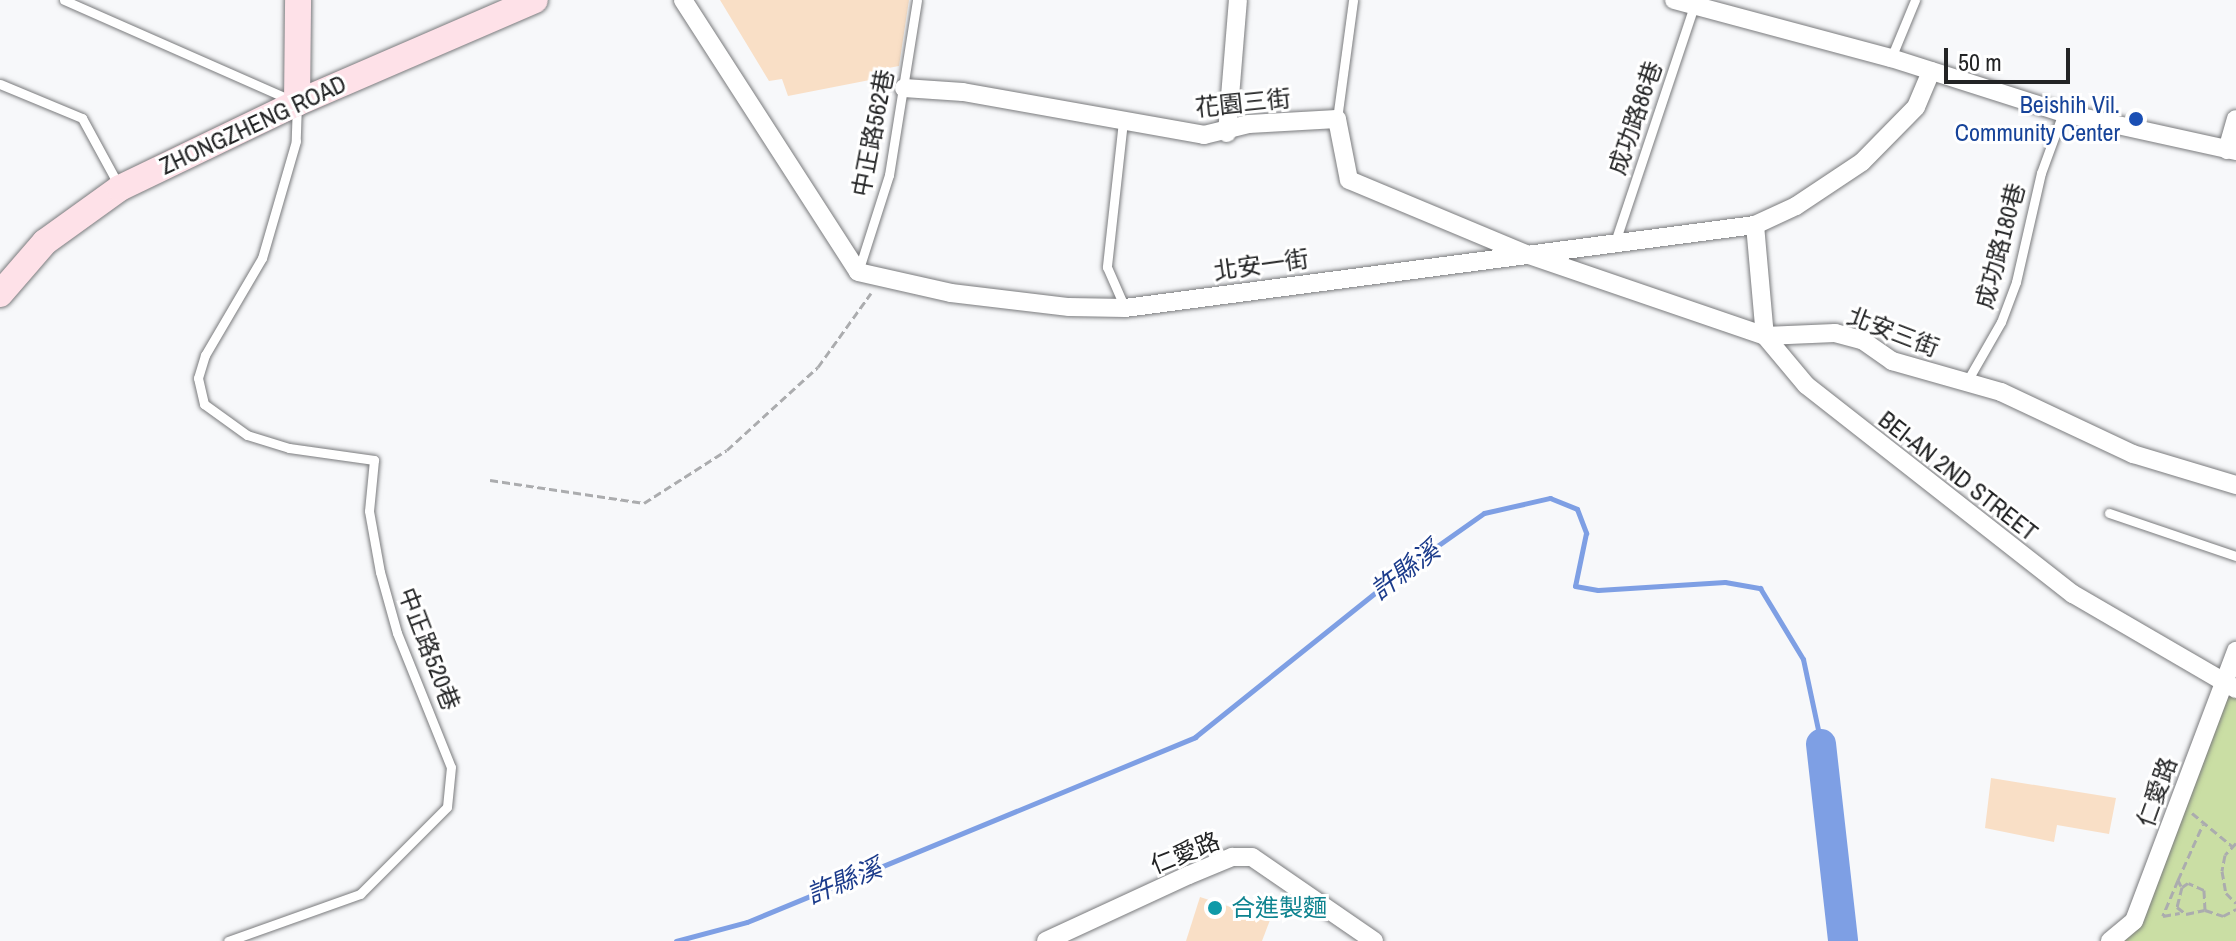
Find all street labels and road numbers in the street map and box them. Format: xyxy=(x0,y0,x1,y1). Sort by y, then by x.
street label: 成功路86巷 xyxy=(1602,58,1668,178)
street label: 中正路562巷 xyxy=(847,67,899,199)
street label: ZHONGZHENG ROAD xyxy=(155,69,351,181)
street label: 花園三街 xyxy=(1194,84,1292,122)
street label: 成功路180巷 xyxy=(1969,180,2031,312)
street label: 北安一街 xyxy=(1211,244,1311,286)
street label: 北安三街 xyxy=(1843,301,1943,363)
street label: BEI-AN 2ND STREET xyxy=(1873,405,2043,547)
street label: 中正路520巷 xyxy=(392,584,466,714)
street label: 仁愛路 xyxy=(2131,753,2183,831)
street label: 仁愛路 xyxy=(1146,826,1224,880)

